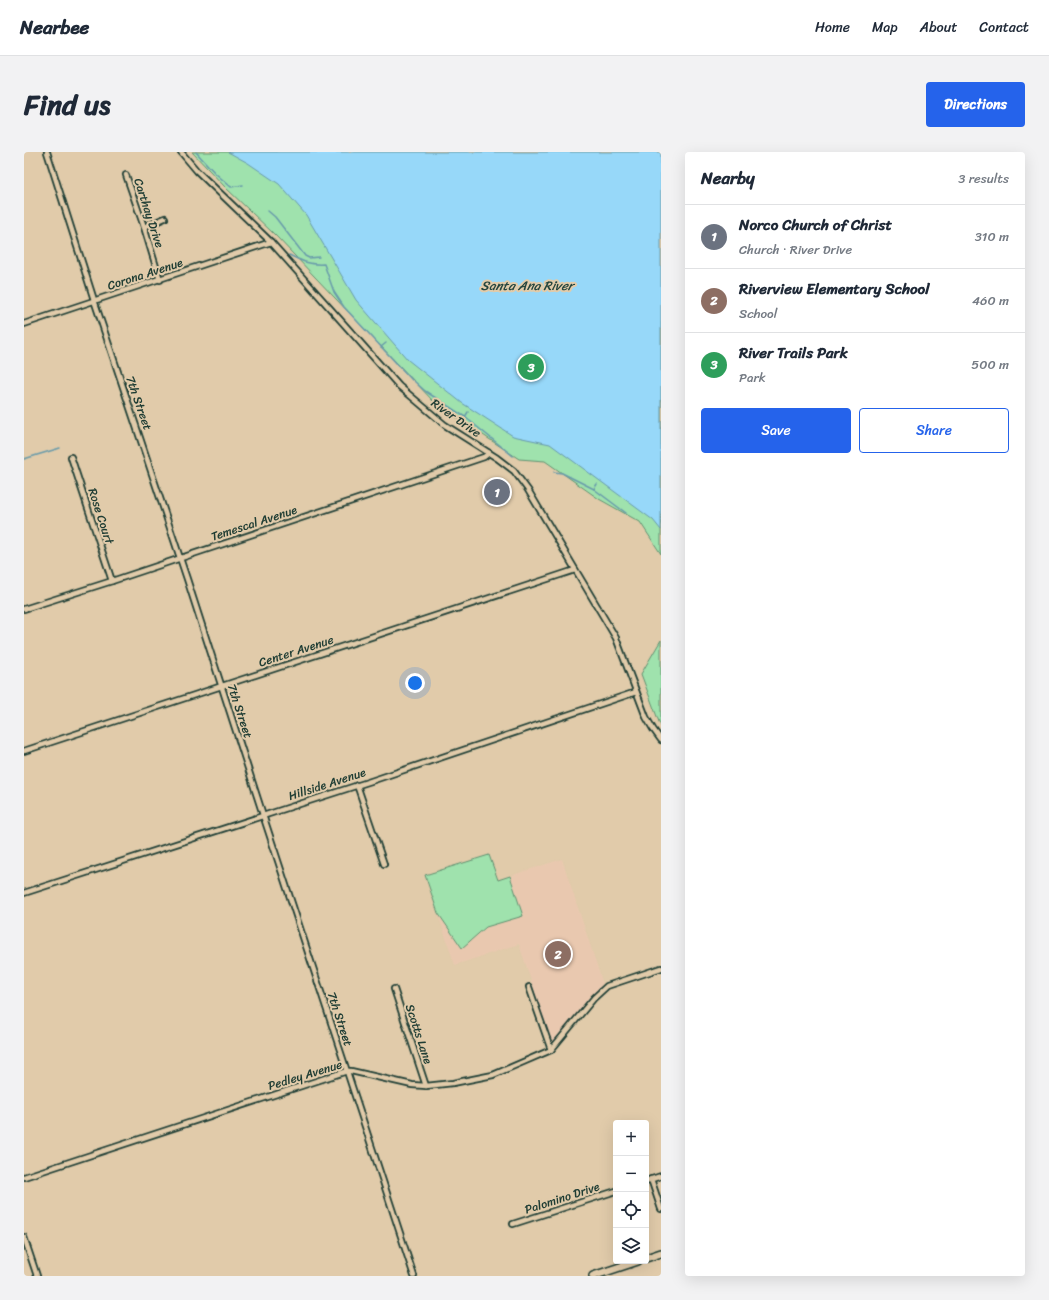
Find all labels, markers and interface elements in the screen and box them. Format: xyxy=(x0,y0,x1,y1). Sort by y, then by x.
text: Nearbee xyxy=(20,11,89,44)
text: Home xyxy=(815,15,850,40)
text: Map xyxy=(872,15,898,40)
text: About xyxy=(920,15,957,40)
text: Contact xyxy=(979,15,1029,40)
text: Find us xyxy=(24,80,111,129)
button: Directions xyxy=(926,82,1025,127)
text: Nearby xyxy=(701,163,755,193)
text: 3 results xyxy=(958,167,1009,190)
street label: Carthay Drive xyxy=(127,175,171,251)
text: Norco Church of Christ xyxy=(739,212,892,238)
text: 1 xyxy=(711,225,717,248)
text: 310 m xyxy=(975,225,1009,248)
text: Church · River Drive xyxy=(739,238,852,261)
street label: Corona Avenue xyxy=(104,251,186,297)
water label: Santa Ana River xyxy=(481,274,576,297)
text: Riverview Elementary School xyxy=(739,276,930,302)
text: 2 xyxy=(710,289,718,312)
text: 460 m xyxy=(972,289,1009,312)
text: School xyxy=(739,302,777,325)
text: River Trails Park xyxy=(739,340,848,366)
pin: 3 xyxy=(518,352,544,382)
text: 3 xyxy=(710,353,718,376)
text: 500 m xyxy=(971,353,1009,376)
text: Park xyxy=(739,366,766,389)
street label: 7th Street xyxy=(119,373,159,433)
street label: River Drive xyxy=(426,392,486,444)
button: Save xyxy=(701,408,851,453)
button: Share xyxy=(859,408,1009,453)
pin: 1 xyxy=(484,477,510,507)
street label: Rose Court xyxy=(82,485,121,548)
street label: Temescal Avenue xyxy=(208,499,300,547)
street label: Center Avenue xyxy=(256,629,336,673)
your location xyxy=(405,673,425,693)
street label: 7th Street xyxy=(221,681,259,741)
street label: Hillside Avenue xyxy=(285,761,369,807)
pin: 2 xyxy=(545,939,571,969)
street label: 7th Street xyxy=(321,989,359,1049)
street label: Scotts Lane xyxy=(399,1001,439,1067)
street label: Pedley Avenue xyxy=(265,1053,345,1097)
map controls xyxy=(613,1120,649,1264)
button: + xyxy=(613,1120,649,1156)
button: − xyxy=(613,1156,649,1192)
street label: Palomino Drive xyxy=(522,1175,603,1220)
button: locate xyxy=(613,1192,649,1228)
button: layers xyxy=(613,1228,649,1264)

